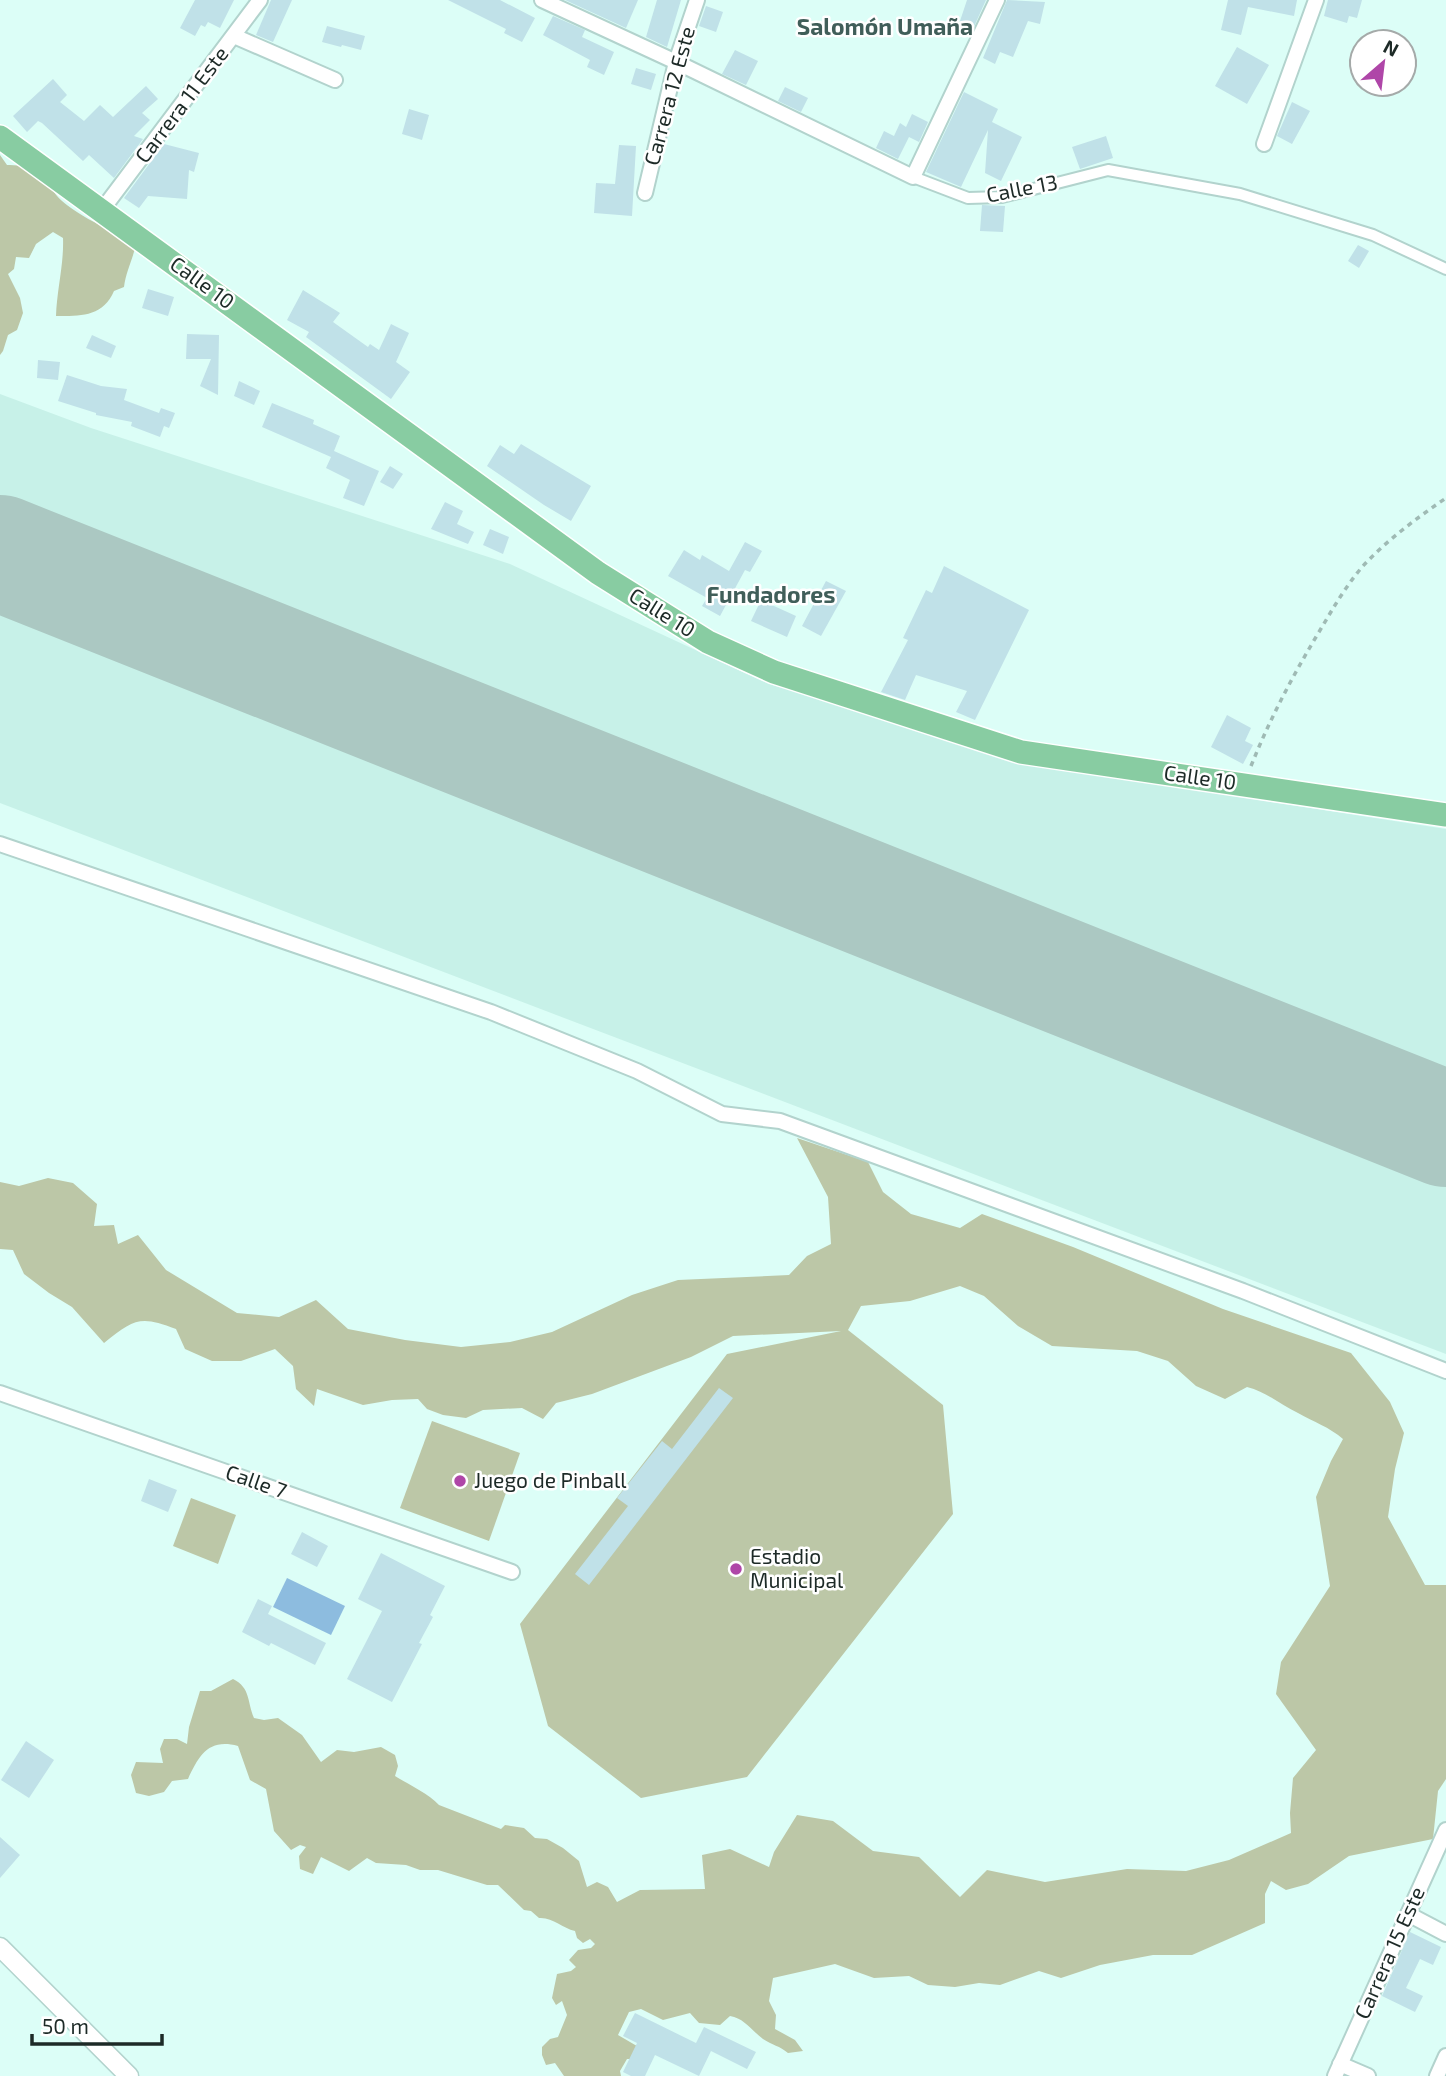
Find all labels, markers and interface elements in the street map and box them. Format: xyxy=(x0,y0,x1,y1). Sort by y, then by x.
district label: Salomón Umaña xyxy=(797,12,973,40)
street label: Carrera 12 Este xyxy=(638,24,699,168)
north arrow xyxy=(1348,28,1418,98)
text: N xyxy=(1380,34,1403,61)
street label: Carrera 11 Este xyxy=(129,41,233,167)
street label: Calle 13 xyxy=(984,168,1059,207)
street label: Calle 10 xyxy=(166,250,240,313)
district label: Fundadores xyxy=(707,580,835,608)
street label: Calle 10 xyxy=(625,582,700,642)
street label: Calle 10 xyxy=(1162,759,1238,794)
street label: Calle 7 xyxy=(223,1459,290,1503)
place label: Juego de Pinball xyxy=(474,1467,627,1492)
marker: Juego de Pinball xyxy=(452,1473,468,1489)
place label: Estadio Municipal xyxy=(750,1543,844,1592)
marker: Estadio Municipal xyxy=(728,1561,744,1577)
street label: Carrera 15 Este xyxy=(1348,1882,1429,2022)
scale bar xyxy=(32,2002,161,2046)
text: 50 m xyxy=(42,2013,89,2038)

